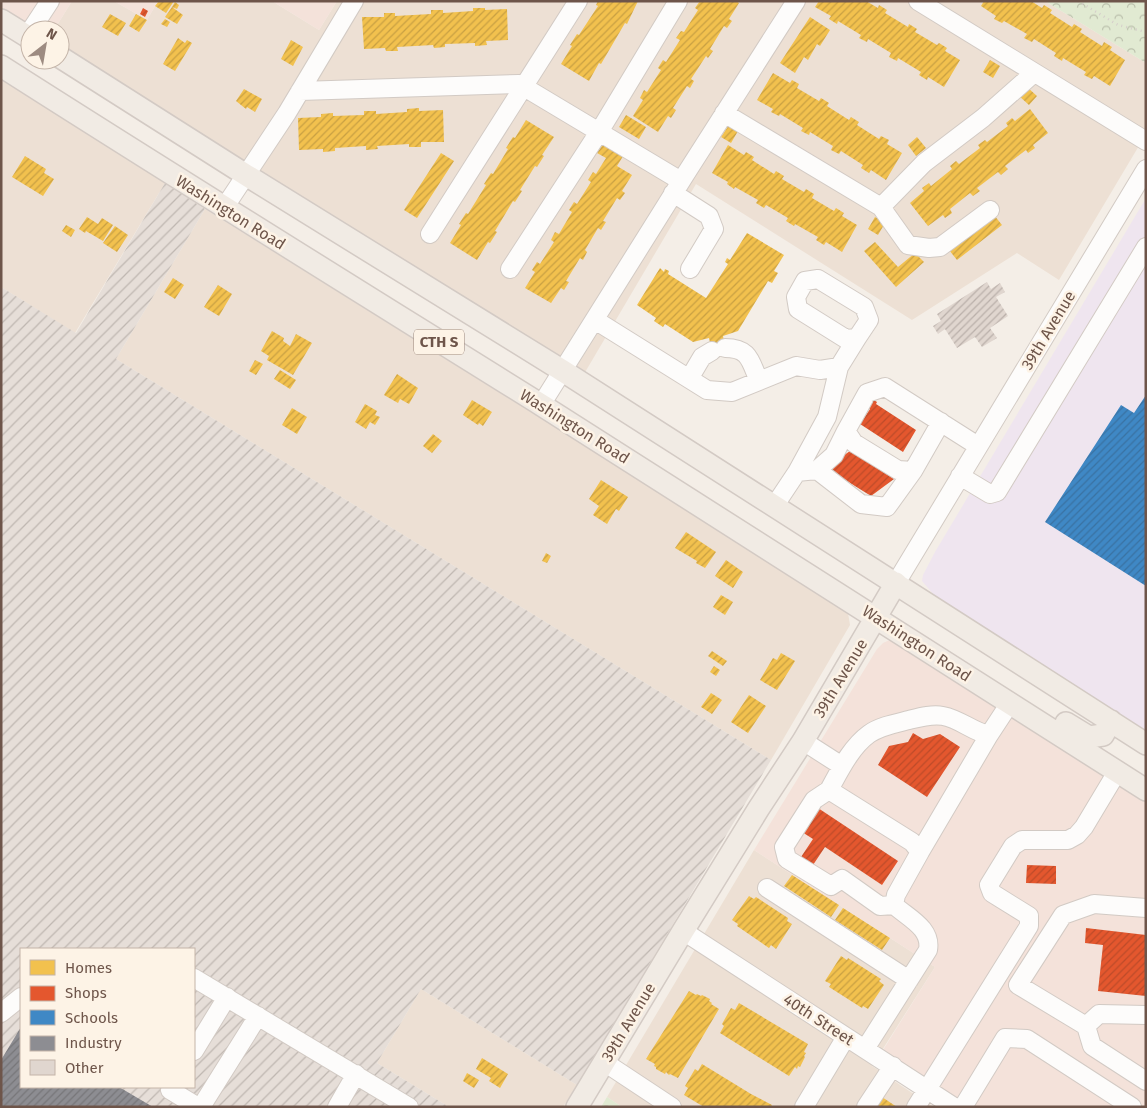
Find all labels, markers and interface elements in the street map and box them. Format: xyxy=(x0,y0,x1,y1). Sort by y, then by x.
north arrow xyxy=(20,20,70,70)
text: N xyxy=(43,25,60,44)
street label: Washington Road xyxy=(172,171,289,254)
street label: 39th Avenue xyxy=(1017,287,1079,373)
road number: CTH S xyxy=(414,330,464,354)
street label: Washington Road xyxy=(516,385,633,468)
street label: Washington Road xyxy=(859,601,975,686)
street label: 39th Avenue xyxy=(809,635,871,721)
legend xyxy=(20,948,195,1088)
text: Homes xyxy=(65,959,112,977)
street label: 39th Avenue xyxy=(597,979,659,1065)
text: Shops xyxy=(65,984,107,1002)
street label: 40th Street xyxy=(780,990,858,1049)
text: Schools xyxy=(65,1009,118,1027)
text: Industry xyxy=(65,1034,122,1052)
text: Other xyxy=(65,1059,104,1077)

